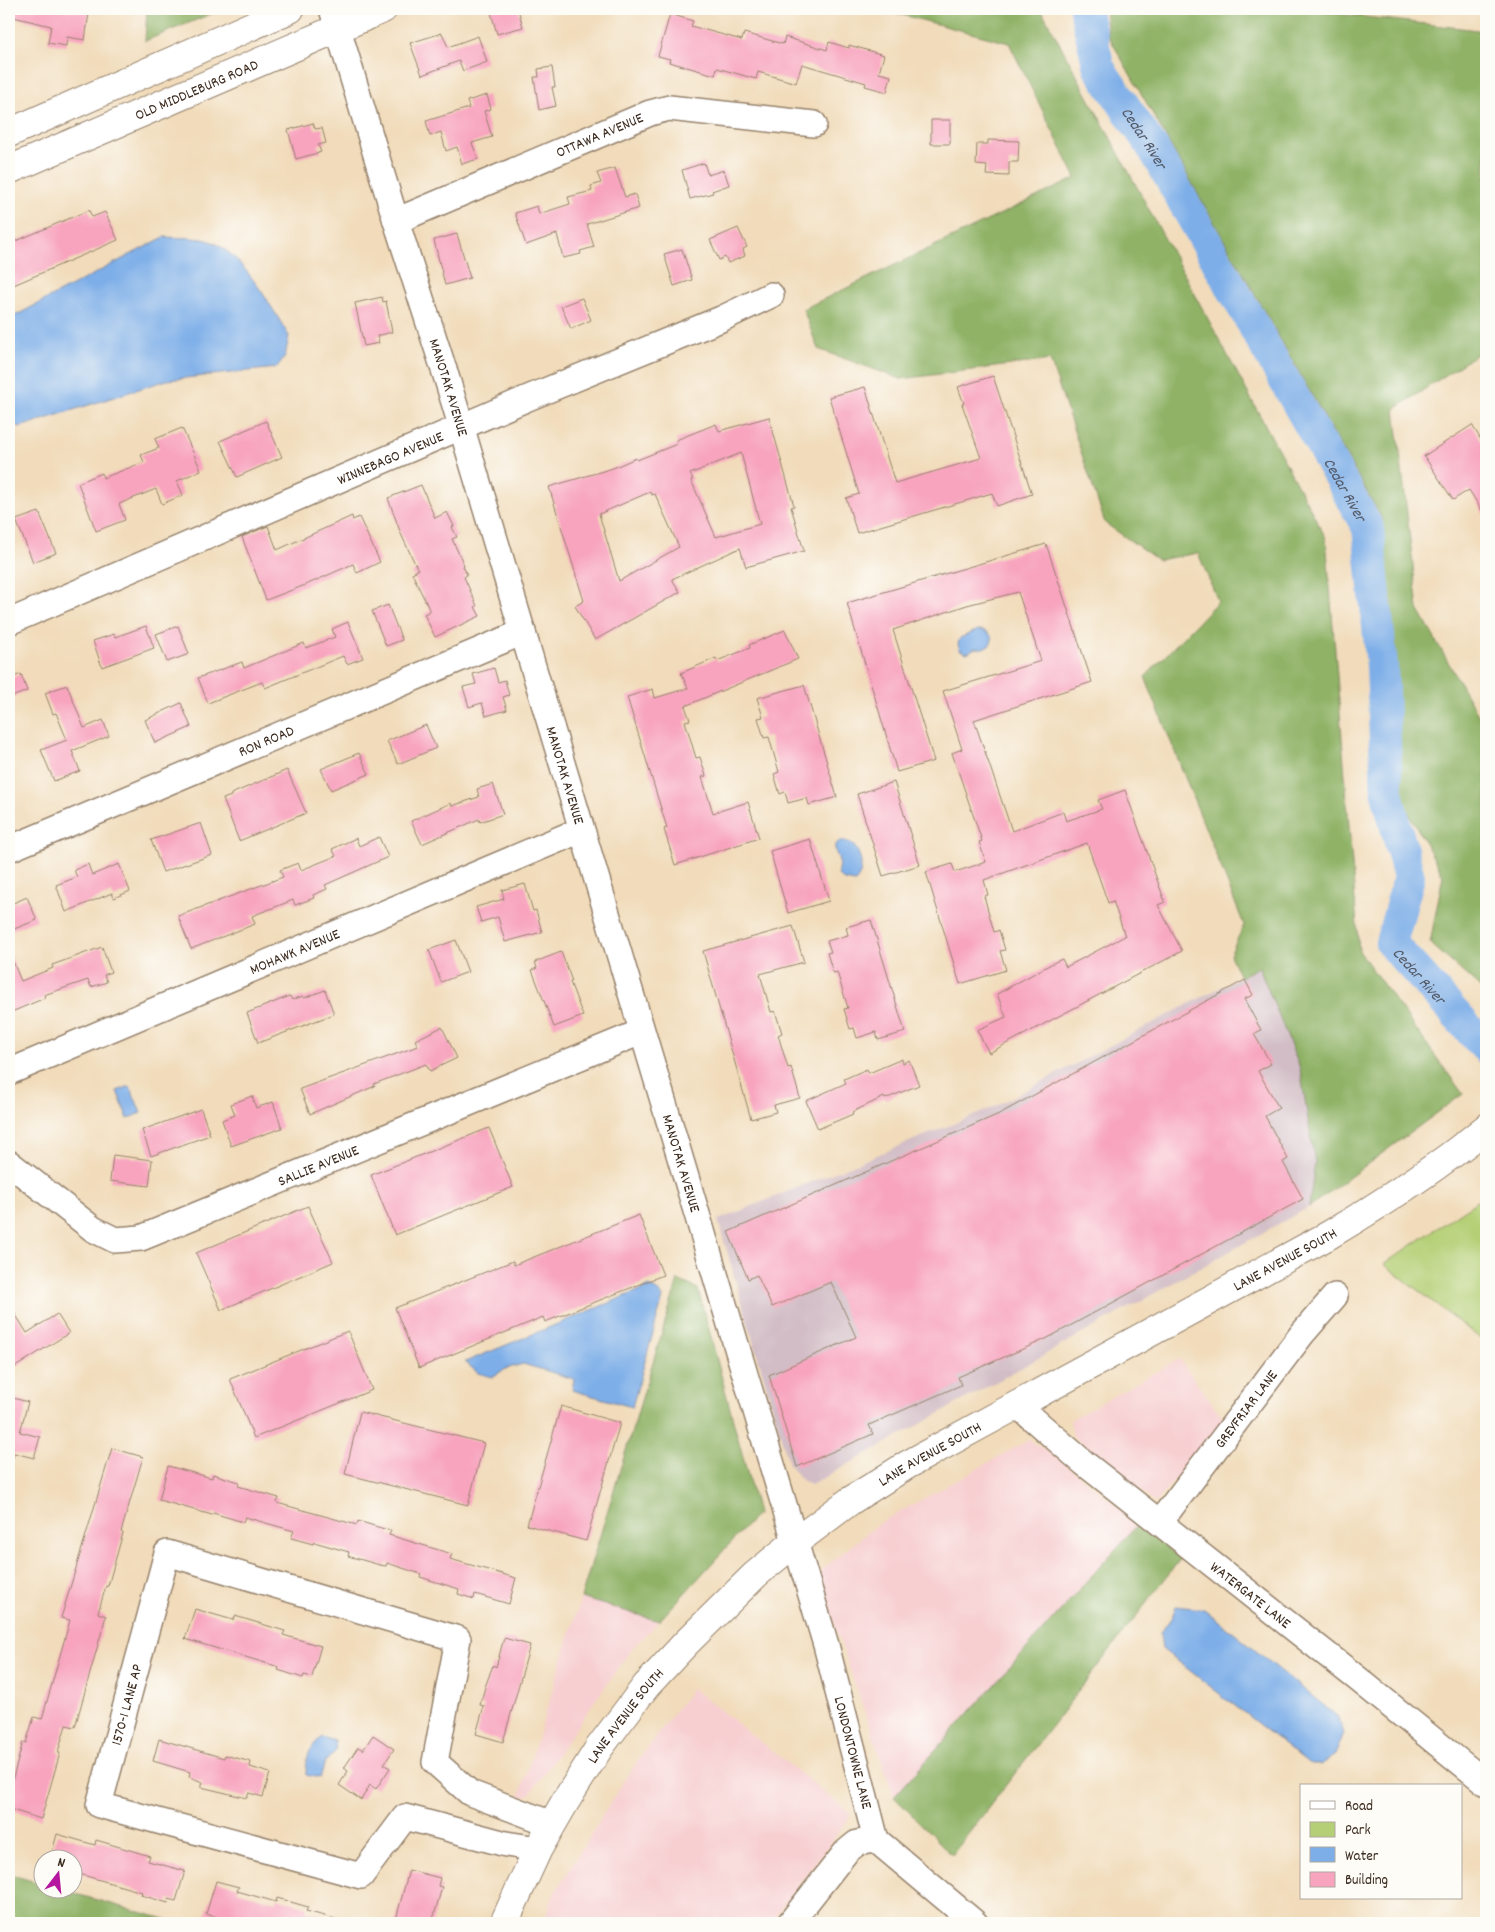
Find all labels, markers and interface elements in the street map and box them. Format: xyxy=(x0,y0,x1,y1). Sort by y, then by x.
street label: OLD MIDDLEBURG ROAD xyxy=(132,55,263,127)
water label: Cedar River xyxy=(1114,103,1173,176)
street label: OTTAWA AVENUE xyxy=(553,108,647,165)
street label: MANOTAK AVENUE xyxy=(422,336,473,440)
street label: WINNEBAGO AVENUE xyxy=(334,427,448,492)
water label: Cedar River xyxy=(1317,454,1372,528)
street label: RON ROAD xyxy=(235,721,298,764)
street label: MANOTAK AVENUE xyxy=(539,724,589,828)
street label: MOHAWK AVENUE xyxy=(247,924,344,982)
water label: Cedar River xyxy=(1386,943,1452,1012)
street label: MANOTAK AVENUE xyxy=(655,1112,705,1216)
street label: SALLIE AVENUE xyxy=(275,1140,363,1193)
street label: LANE AVENUE SOUTH xyxy=(1230,1224,1342,1298)
street label: GREYFRIAR LANE xyxy=(1210,1366,1284,1454)
street label: LANE AVENUE SOUTH xyxy=(875,1417,986,1493)
street label: WATERGATE LANE xyxy=(1204,1557,1295,1635)
street label: 1570-1 LANE AP xyxy=(107,1662,150,1748)
street label: LANE AVENUE SOUTH xyxy=(583,1664,670,1769)
street label: LONDONTOWNE LANE xyxy=(827,1694,877,1812)
legend xyxy=(1300,1784,1462,1900)
text: Road xyxy=(1345,1796,1373,1818)
text: Park xyxy=(1345,1820,1371,1842)
text: Water xyxy=(1345,1846,1379,1868)
north arrow xyxy=(32,1850,82,1900)
text: N xyxy=(55,1853,67,1874)
text: Building xyxy=(1345,1870,1388,1892)

